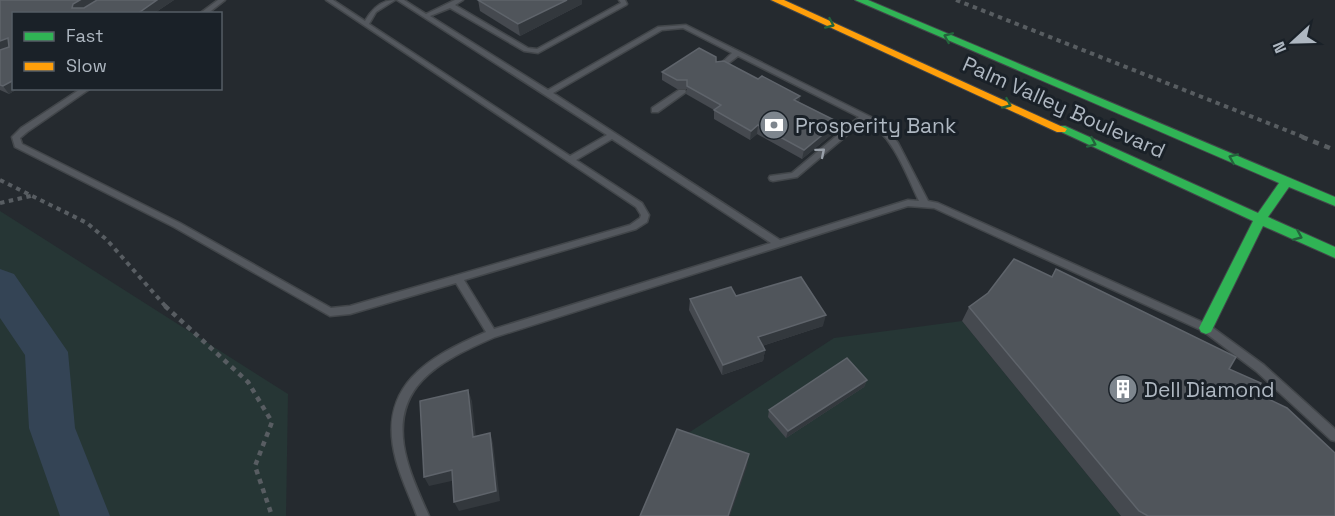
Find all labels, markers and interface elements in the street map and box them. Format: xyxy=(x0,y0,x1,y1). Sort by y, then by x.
legend xyxy=(12,12,222,90)
north arrow xyxy=(1263,12,1323,72)
one-way arrow xyxy=(823,17,834,29)
text: Fast xyxy=(66,24,103,47)
one-way arrow xyxy=(943,32,954,44)
text: N xyxy=(1268,39,1291,56)
street label: Palm Valley Boulevard xyxy=(958,50,1170,164)
text: Slow xyxy=(66,54,107,77)
one-way arrow xyxy=(1001,97,1012,109)
bank icon: Prosperity Bank xyxy=(758,109,790,141)
place label: Prosperity Bank xyxy=(795,112,956,139)
one-way arrow xyxy=(1085,135,1096,147)
one-way arrow xyxy=(814,149,825,160)
one-way arrow xyxy=(1228,154,1239,166)
one-way arrow xyxy=(1291,228,1302,240)
building icon: Dell Diamond xyxy=(1107,373,1139,405)
place label: Dell Diamond xyxy=(1144,376,1275,403)

